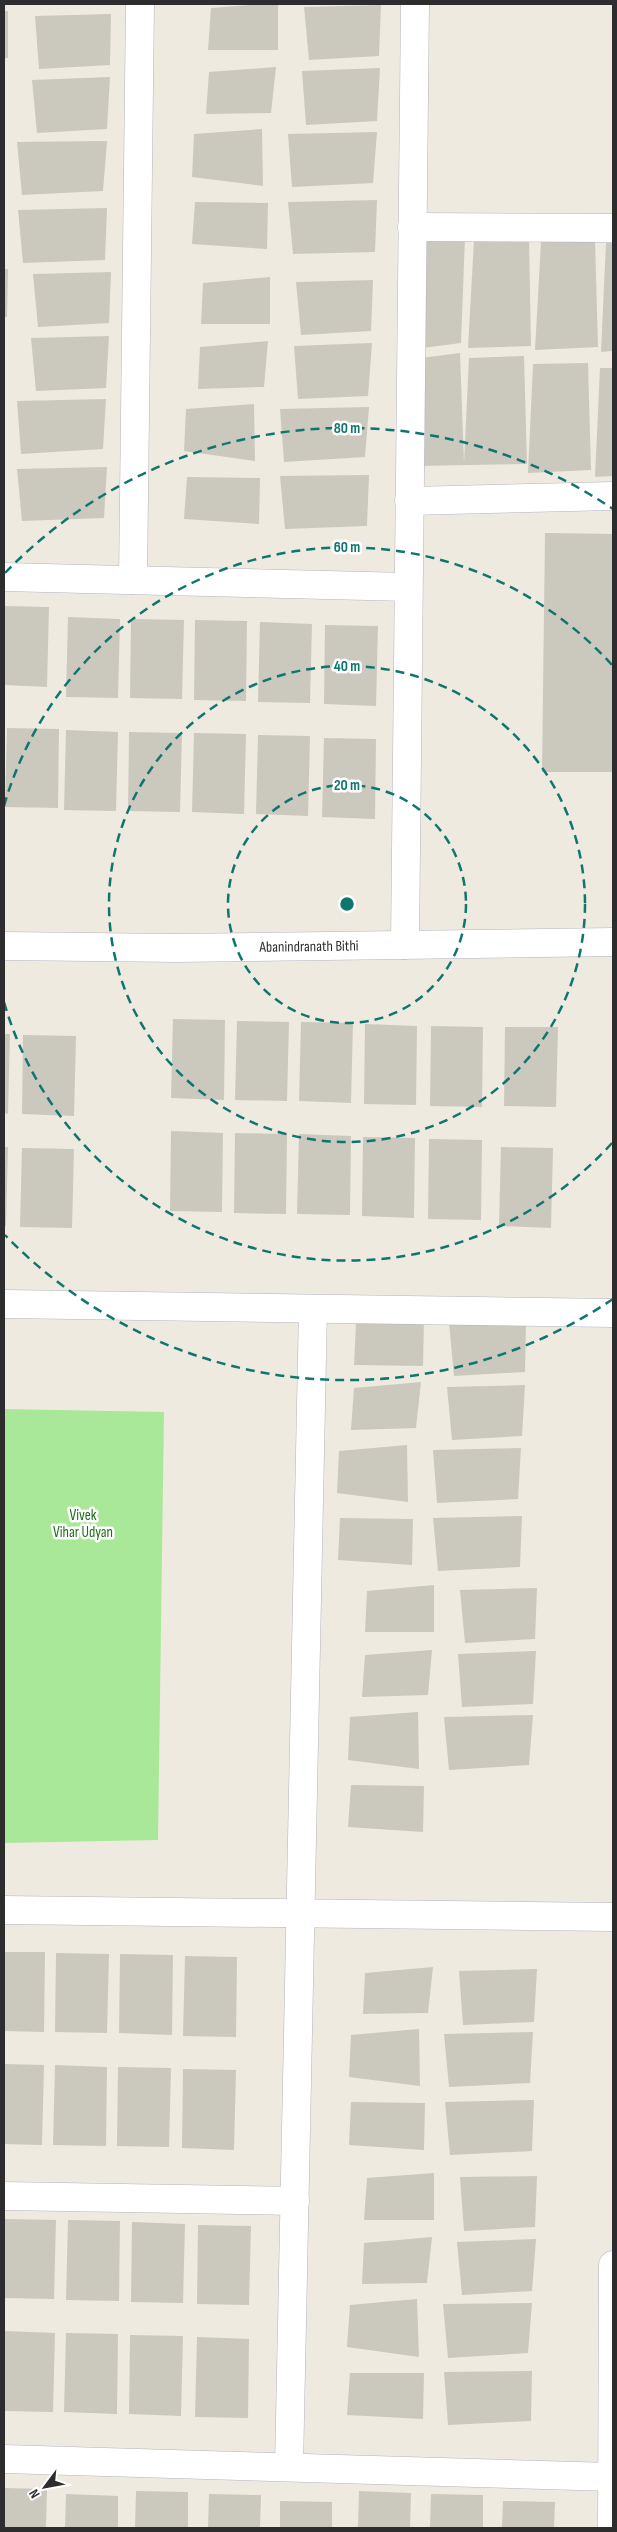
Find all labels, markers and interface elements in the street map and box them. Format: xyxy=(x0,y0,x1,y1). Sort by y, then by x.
text: 80 m xyxy=(334,419,360,438)
text: 60 m xyxy=(334,538,360,557)
text: 40 m xyxy=(334,657,360,676)
text: 20 m xyxy=(334,776,360,795)
centre of rings xyxy=(338,895,356,913)
street label: Abanindranath Bithi xyxy=(258,936,359,956)
park label: Vivek Vihar Udyan xyxy=(53,1506,113,1542)
north arrow xyxy=(20,2462,70,2512)
text: N xyxy=(25,2486,44,2501)

